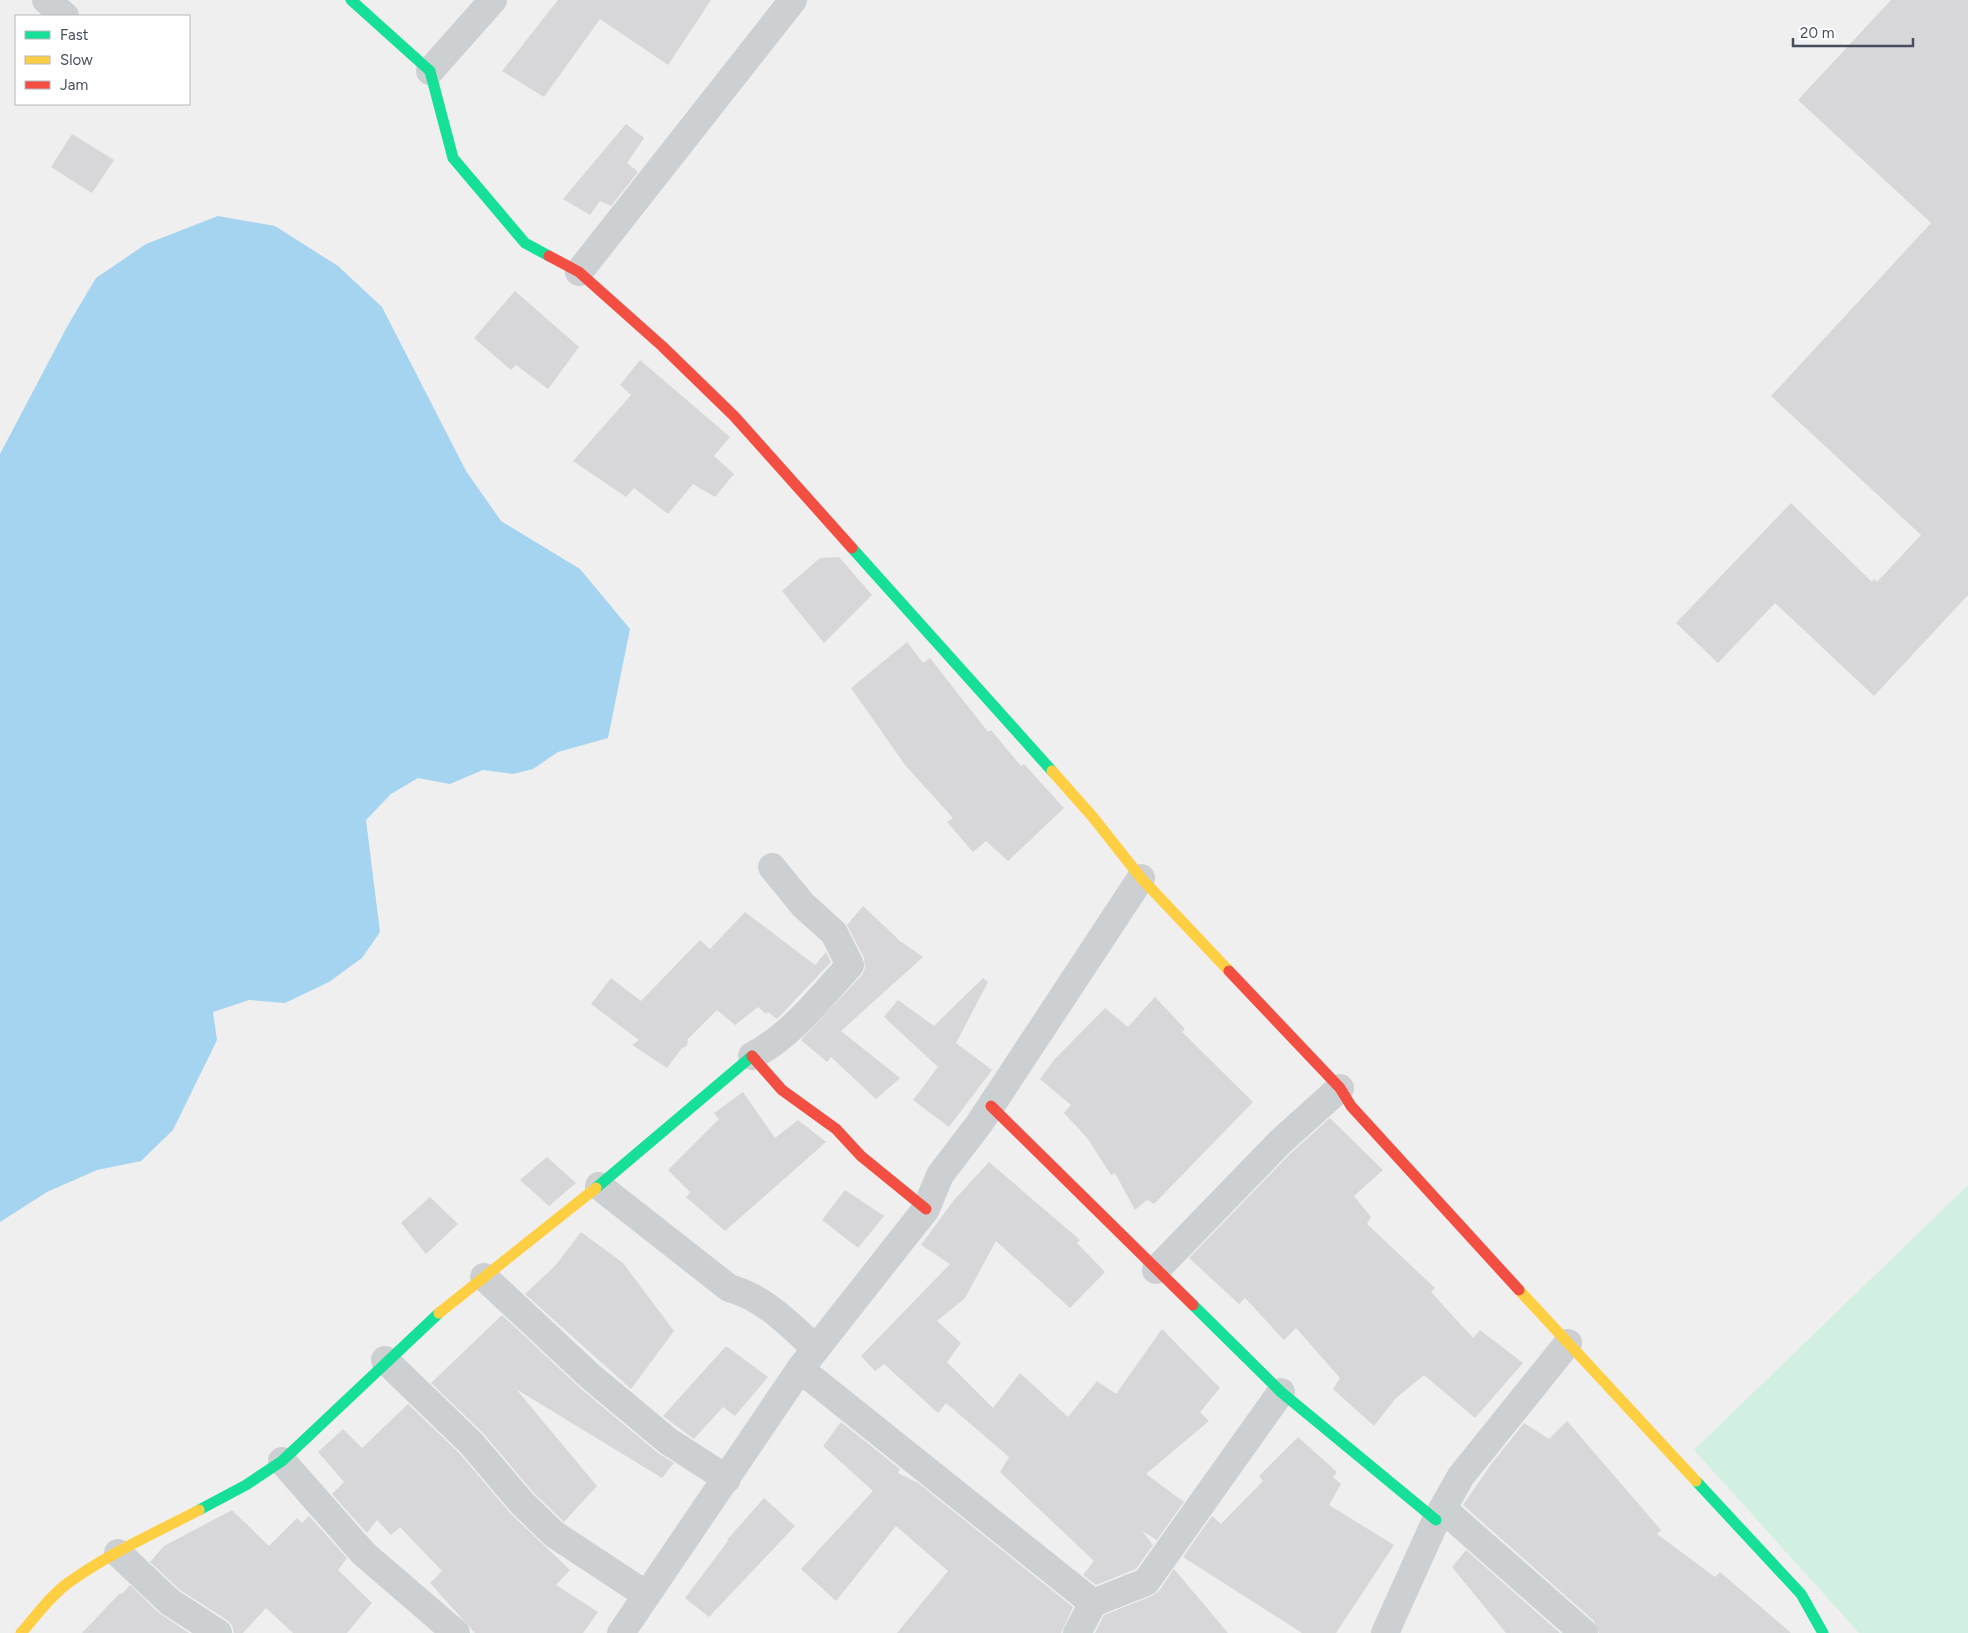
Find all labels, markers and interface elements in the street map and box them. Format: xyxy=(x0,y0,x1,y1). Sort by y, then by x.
legend xyxy=(15,15,190,105)
scale bar xyxy=(1793,15,1913,47)
text: 20 m xyxy=(1800,24,1834,42)
text: Fast xyxy=(60,26,89,44)
text: Slow xyxy=(60,51,93,69)
text: Jam xyxy=(60,76,88,94)

